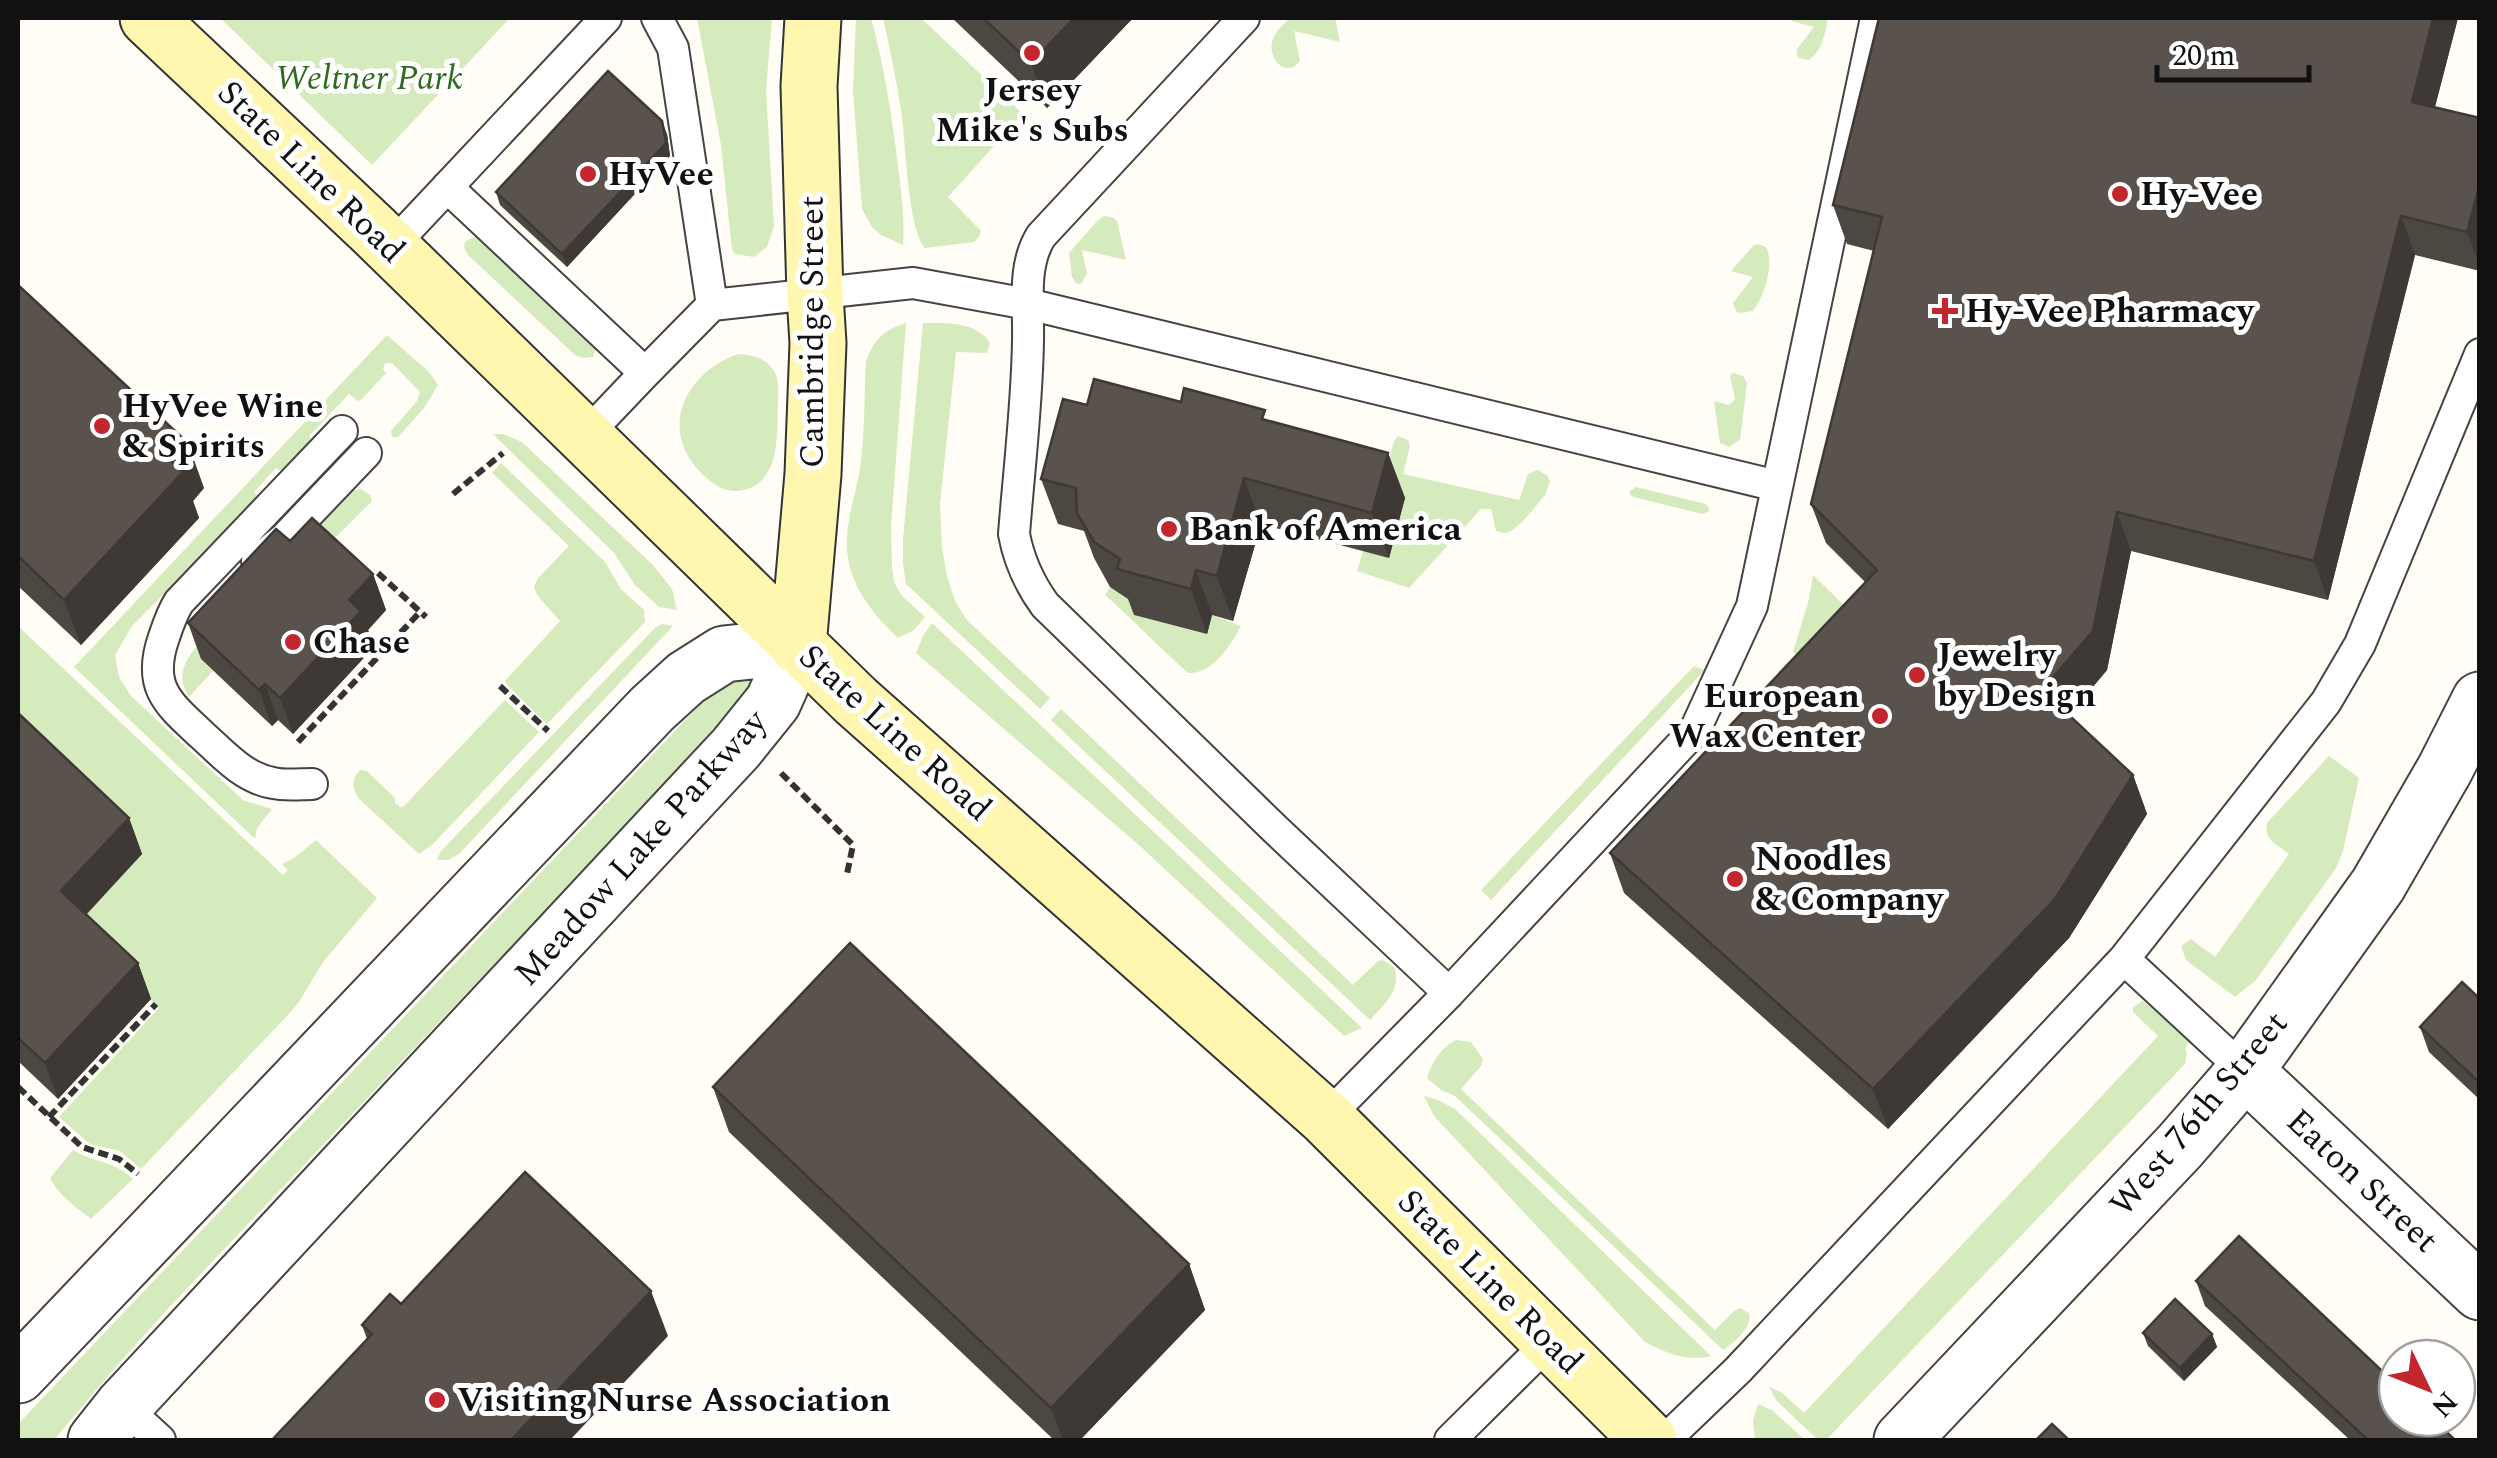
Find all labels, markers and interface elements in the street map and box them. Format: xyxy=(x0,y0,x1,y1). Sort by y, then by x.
scale bar xyxy=(2157,20,2310,82)
text: 20 m xyxy=(2172,33,2235,79)
marker: Jersey Mike's Subs xyxy=(1021,42,1043,64)
park label: Weltner Park xyxy=(275,52,463,105)
place label: Jersey Mike's Subs xyxy=(935,64,1129,157)
street label: State Line Road xyxy=(205,68,417,276)
place label: HyVee xyxy=(608,148,714,201)
marker: HyVee xyxy=(577,163,599,185)
place label: Hy-Vee xyxy=(2140,168,2258,221)
marker: Hy-Vee xyxy=(2109,183,2131,205)
street label: Cambridge Street xyxy=(786,196,839,468)
place label: Hy-Vee Pharmacy xyxy=(1965,285,2255,338)
marker: Hy-Vee Pharmacy xyxy=(1934,300,1956,322)
place label: HyVee Wine & Spirits xyxy=(122,380,323,473)
marker: HyVee Wine & Spirits xyxy=(91,415,113,437)
place label: Bank of America xyxy=(1189,503,1462,556)
marker: Bank of America xyxy=(1158,518,1180,540)
place label: Chase xyxy=(313,616,410,669)
place label: Jewelry by Design xyxy=(1937,629,2096,722)
marker: Chase xyxy=(282,631,304,653)
street label: State Line Road xyxy=(786,631,1004,835)
marker: Jewelry by Design xyxy=(1906,664,1928,686)
place label: European Wax Center xyxy=(1669,670,1860,763)
street label: Meadow Lake Parkway xyxy=(502,697,781,998)
marker: European Wax Center xyxy=(1869,705,1891,727)
place label: Noodles & Company xyxy=(1755,833,1944,926)
marker: Noodles & Company xyxy=(1724,868,1746,890)
street label: West 76th Street xyxy=(2097,999,2301,1229)
street label: Eaton Street xyxy=(2274,1096,2450,1266)
street label: State Line Road xyxy=(1385,1177,1595,1387)
north arrow xyxy=(2377,1338,2477,1438)
place label: Visiting Nurse Association xyxy=(457,1374,891,1427)
text: N xyxy=(2421,1381,2468,1427)
marker: Visiting Nurse Association xyxy=(426,1389,448,1411)

